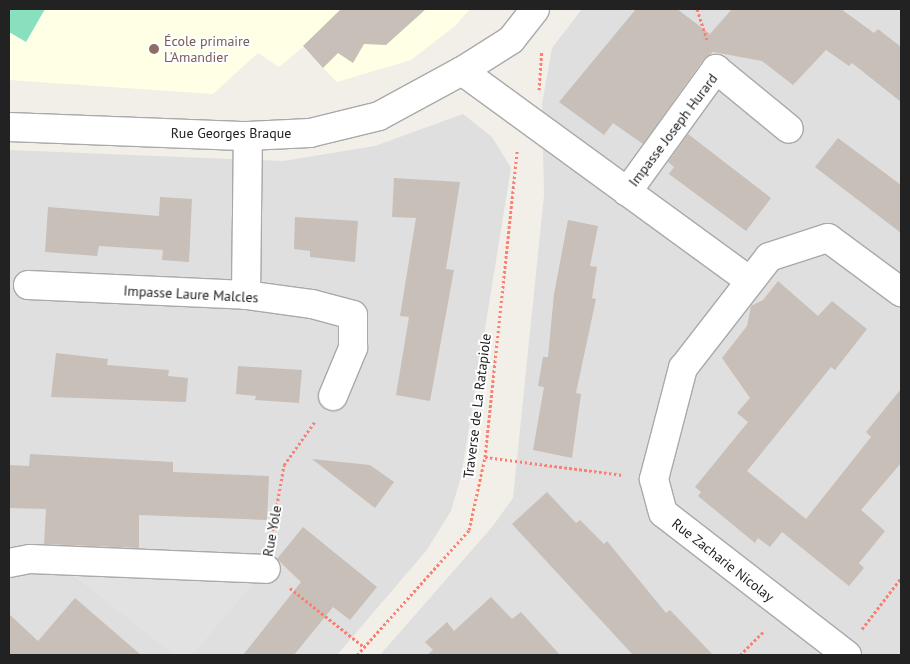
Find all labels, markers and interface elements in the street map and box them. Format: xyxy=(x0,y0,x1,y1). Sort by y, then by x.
place label: École primaire L'Amandier xyxy=(164,33,250,65)
marker: École primaire L'Amandier xyxy=(148,43,160,55)
street label: Impasse Joseph Hurard xyxy=(625,70,721,190)
street label: Rue Georges Braque xyxy=(171,125,291,141)
street label: Impasse Laure Malcles xyxy=(123,282,259,306)
street label: Traverse de La Ratapiole xyxy=(460,332,494,480)
street label: Rue Yole xyxy=(259,504,285,558)
street label: Rue Zacharie Nicolay xyxy=(668,515,778,605)

